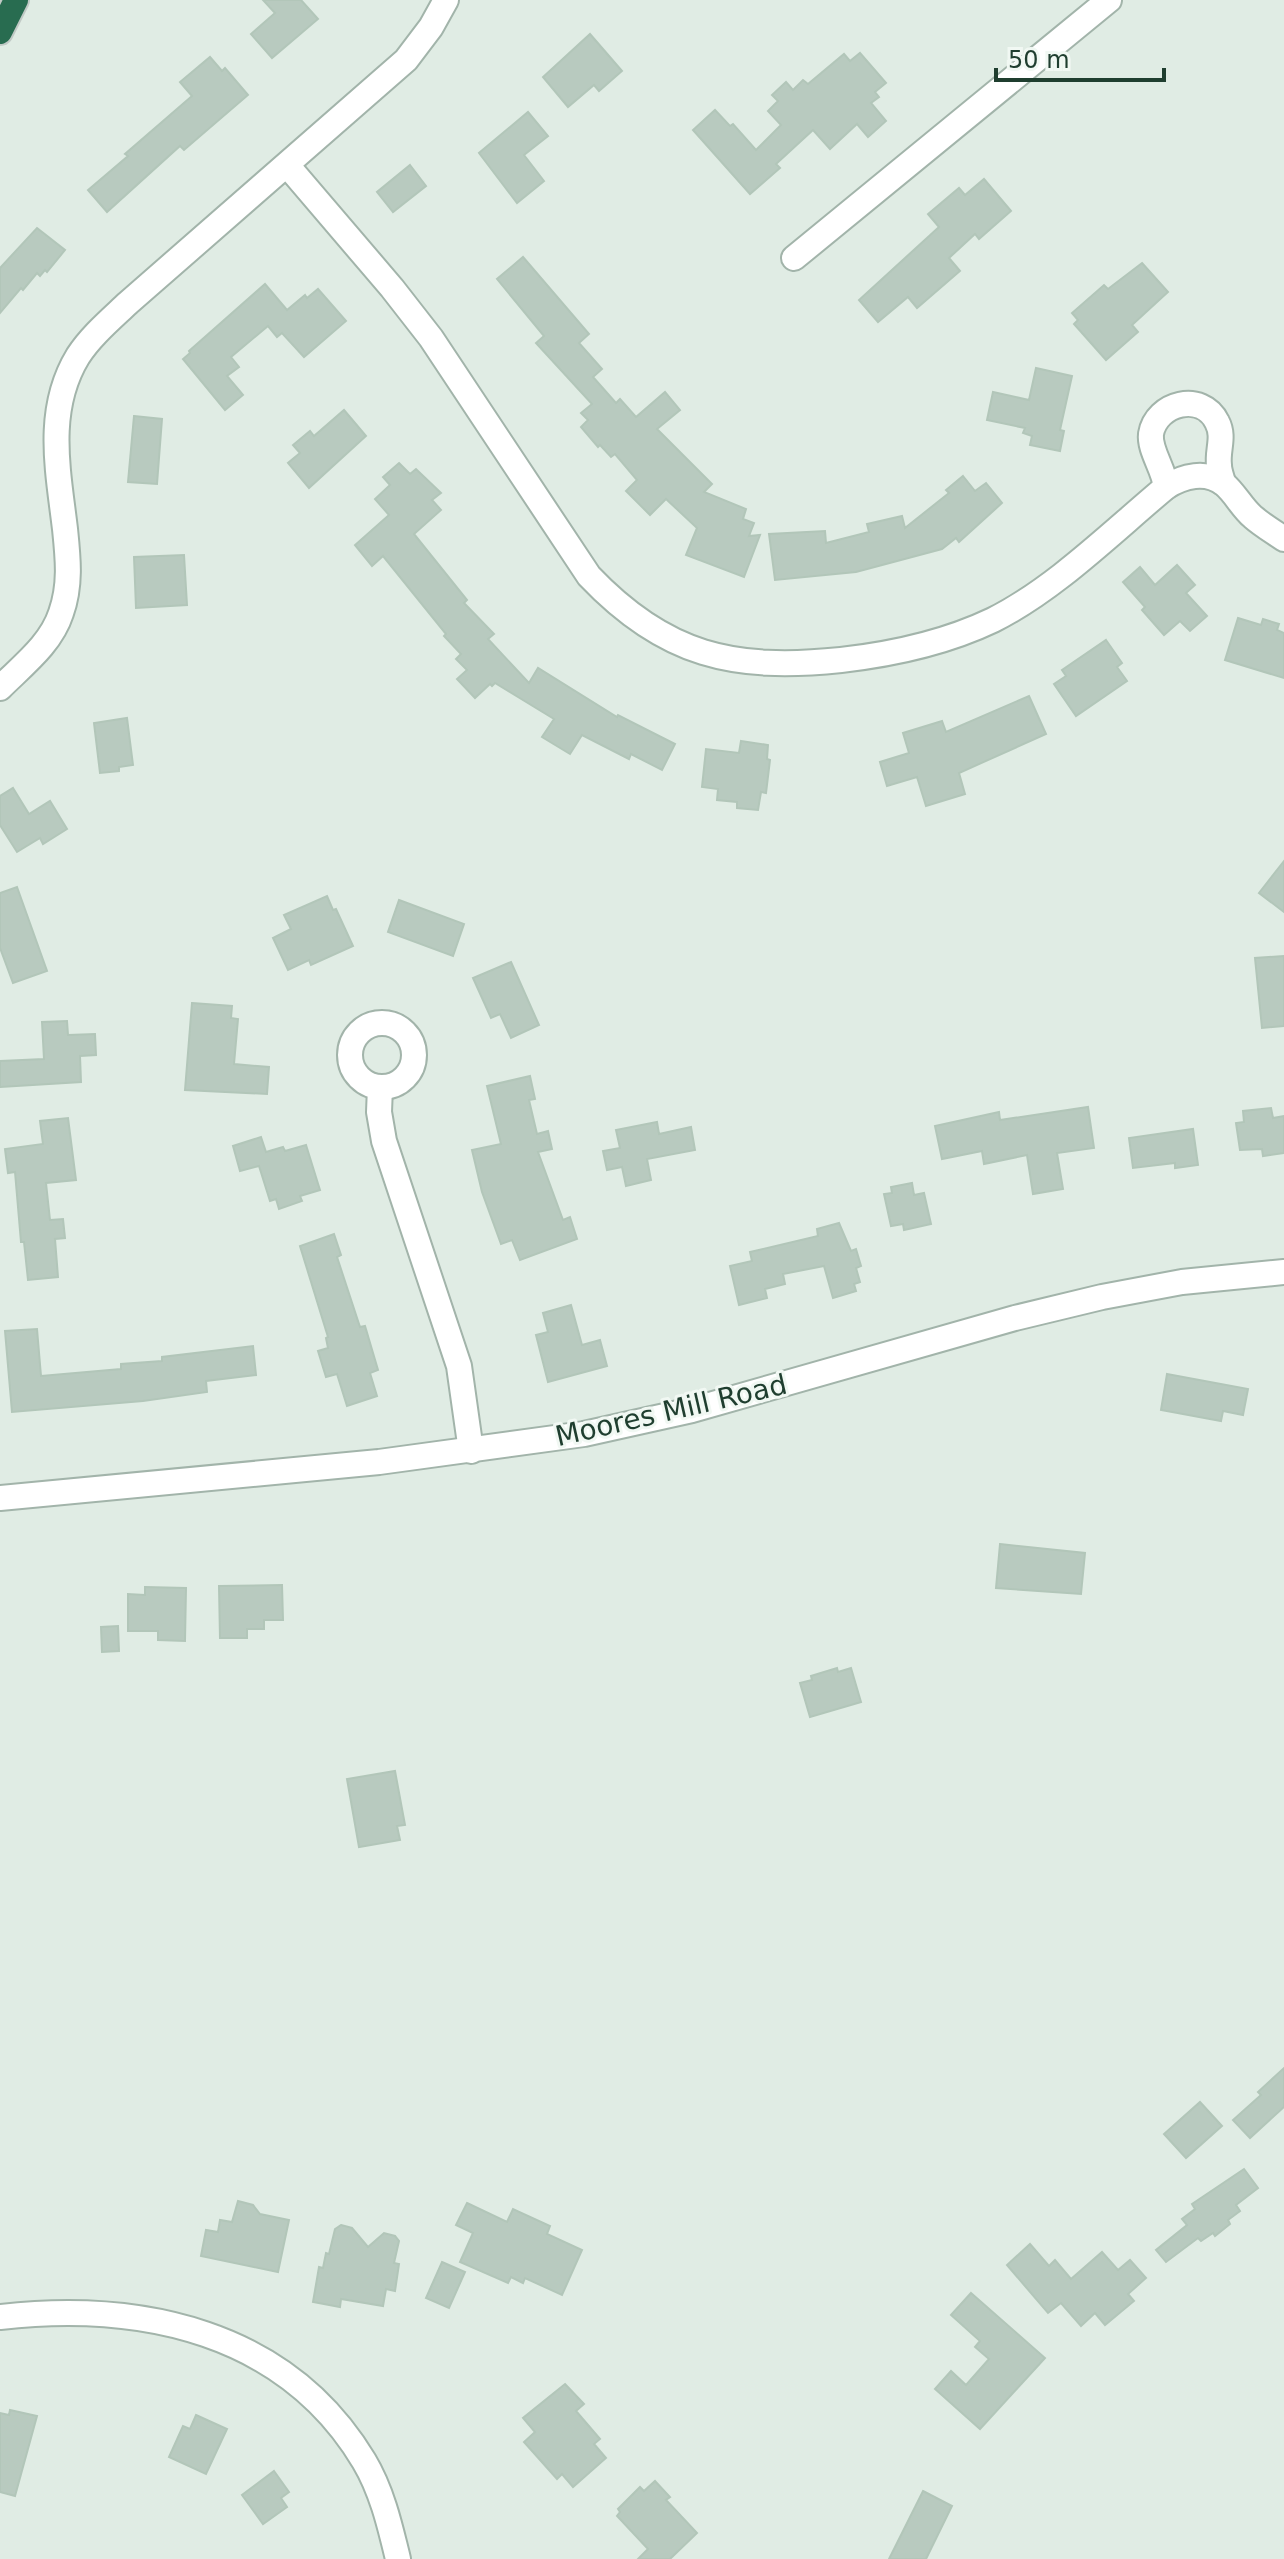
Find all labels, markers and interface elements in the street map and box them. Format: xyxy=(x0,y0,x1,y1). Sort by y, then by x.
scale bar xyxy=(996,32,1164,82)
text: 50 m xyxy=(1008,46,1070,74)
street label: Moores Mill Road xyxy=(552,1368,790,1453)

